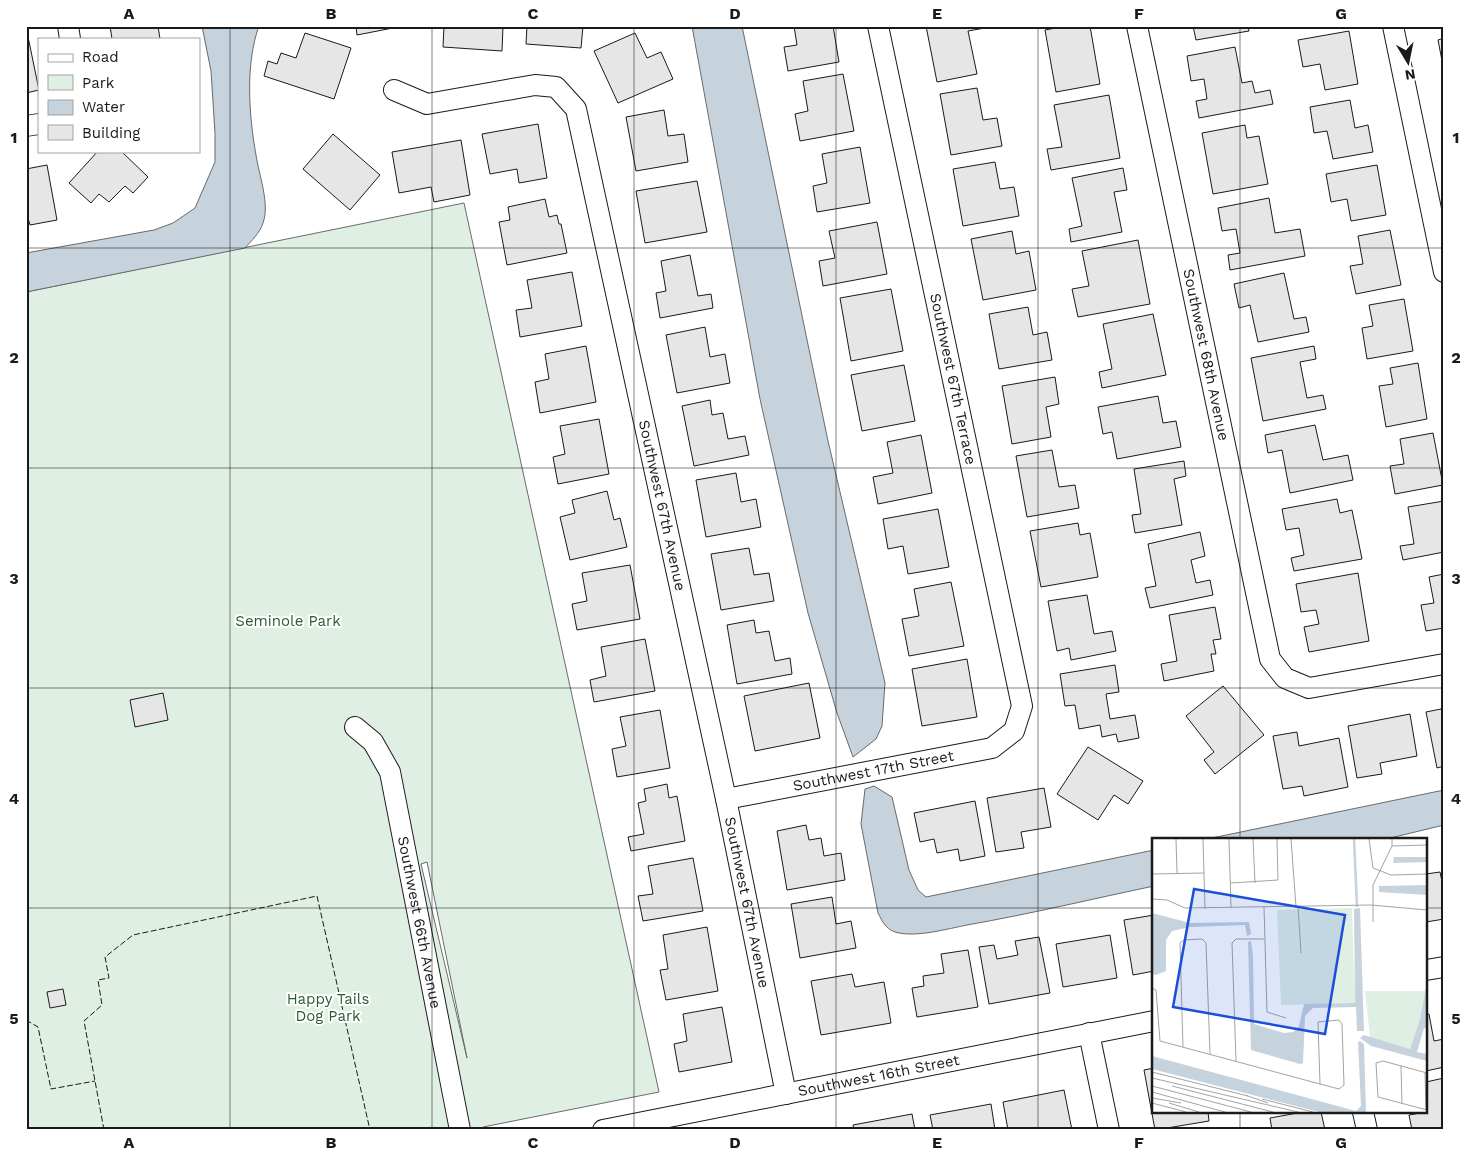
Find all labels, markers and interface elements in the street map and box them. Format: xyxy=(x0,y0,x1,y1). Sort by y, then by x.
text: A xyxy=(124,4,135,23)
text: B xyxy=(326,4,337,23)
text: C xyxy=(528,4,539,23)
text: D xyxy=(729,4,741,23)
text: E xyxy=(932,4,942,23)
text: F xyxy=(1134,4,1144,23)
text: G xyxy=(1335,4,1347,23)
legend xyxy=(38,38,200,152)
north arrow xyxy=(1382,38,1432,88)
text: Road xyxy=(82,48,119,66)
text: N xyxy=(1404,66,1417,84)
text: Park xyxy=(82,74,115,92)
text: Water xyxy=(82,98,125,116)
text: Building xyxy=(82,124,140,142)
text: 1 xyxy=(11,128,17,147)
text: 1 xyxy=(1453,128,1459,147)
street label: Southwest 68th Avenue xyxy=(1179,267,1233,442)
street label: Southwest 67th Terrace xyxy=(926,292,980,466)
text: 2 xyxy=(9,348,19,367)
text: 2 xyxy=(1451,348,1461,367)
street label: Southwest 67th Avenue xyxy=(635,418,689,592)
text: 3 xyxy=(9,569,19,588)
text: 3 xyxy=(1451,569,1461,588)
park label: Seminole Park xyxy=(235,612,341,630)
street label: Southwest 17th Street xyxy=(791,746,956,795)
text: 4 xyxy=(9,789,19,808)
text: 4 xyxy=(1451,789,1461,808)
street label: Southwest 67th Avenue xyxy=(721,815,773,990)
street label: Southwest 66th Avenue xyxy=(394,835,445,1010)
inset map xyxy=(1152,838,1428,1114)
park label: Happy Tails Dog Park xyxy=(287,990,369,1025)
text: 5 xyxy=(9,1009,19,1028)
text: 5 xyxy=(1451,1009,1461,1028)
street label: Southwest 16th Street xyxy=(796,1051,962,1100)
text: A xyxy=(124,1133,135,1152)
text: B xyxy=(326,1133,337,1152)
text: C xyxy=(528,1133,539,1152)
text: D xyxy=(729,1133,741,1152)
text: E xyxy=(932,1133,942,1152)
text: F xyxy=(1134,1133,1144,1152)
text: G xyxy=(1335,1133,1347,1152)

